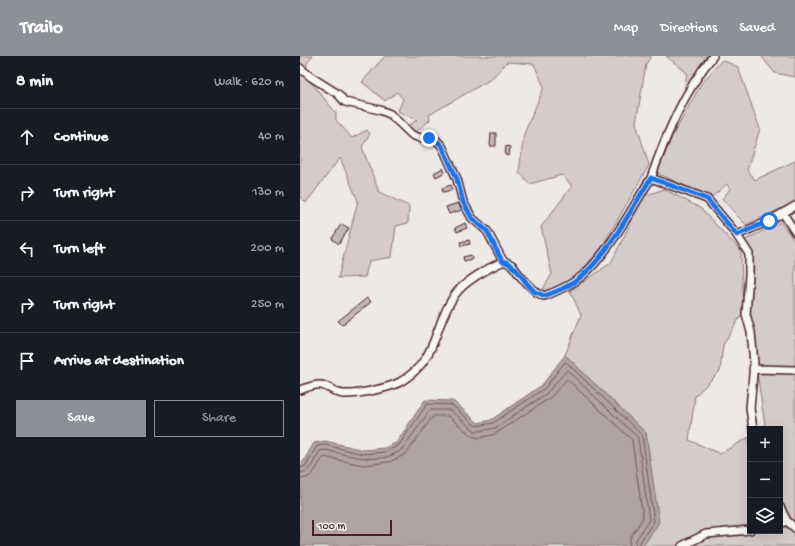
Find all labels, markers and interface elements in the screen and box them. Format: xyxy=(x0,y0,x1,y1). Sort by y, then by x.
text: Trailo xyxy=(20,17,63,40)
text: Map xyxy=(614,20,638,37)
text: Directions xyxy=(660,20,717,37)
text: Saved xyxy=(739,20,775,37)
text: 8 min xyxy=(16,72,53,92)
text: Walk · 620 m xyxy=(214,75,284,90)
icon: ahead xyxy=(16,126,38,148)
text: Continue xyxy=(54,128,108,146)
text: 40 m xyxy=(258,129,284,144)
route end xyxy=(420,129,438,147)
icon: right xyxy=(16,182,38,204)
text: Turn right xyxy=(54,184,114,202)
text: 130 m xyxy=(252,185,284,200)
route start xyxy=(760,212,778,230)
icon: left xyxy=(16,238,38,260)
text: Turn left xyxy=(54,240,105,258)
text: 200 m xyxy=(251,241,284,256)
icon: right xyxy=(16,294,38,316)
text: Turn right xyxy=(54,296,114,314)
text: 250 m xyxy=(251,297,284,312)
icon: arrive xyxy=(16,350,38,372)
text: Arrive at destination xyxy=(54,352,184,370)
button: Save xyxy=(16,400,146,437)
button: Share xyxy=(154,400,284,437)
map controls xyxy=(747,426,783,534)
button: + xyxy=(747,426,783,462)
button: − xyxy=(747,462,783,498)
button: layers xyxy=(747,498,783,534)
scale bar xyxy=(312,518,392,537)
text: 100 m xyxy=(318,521,345,533)

